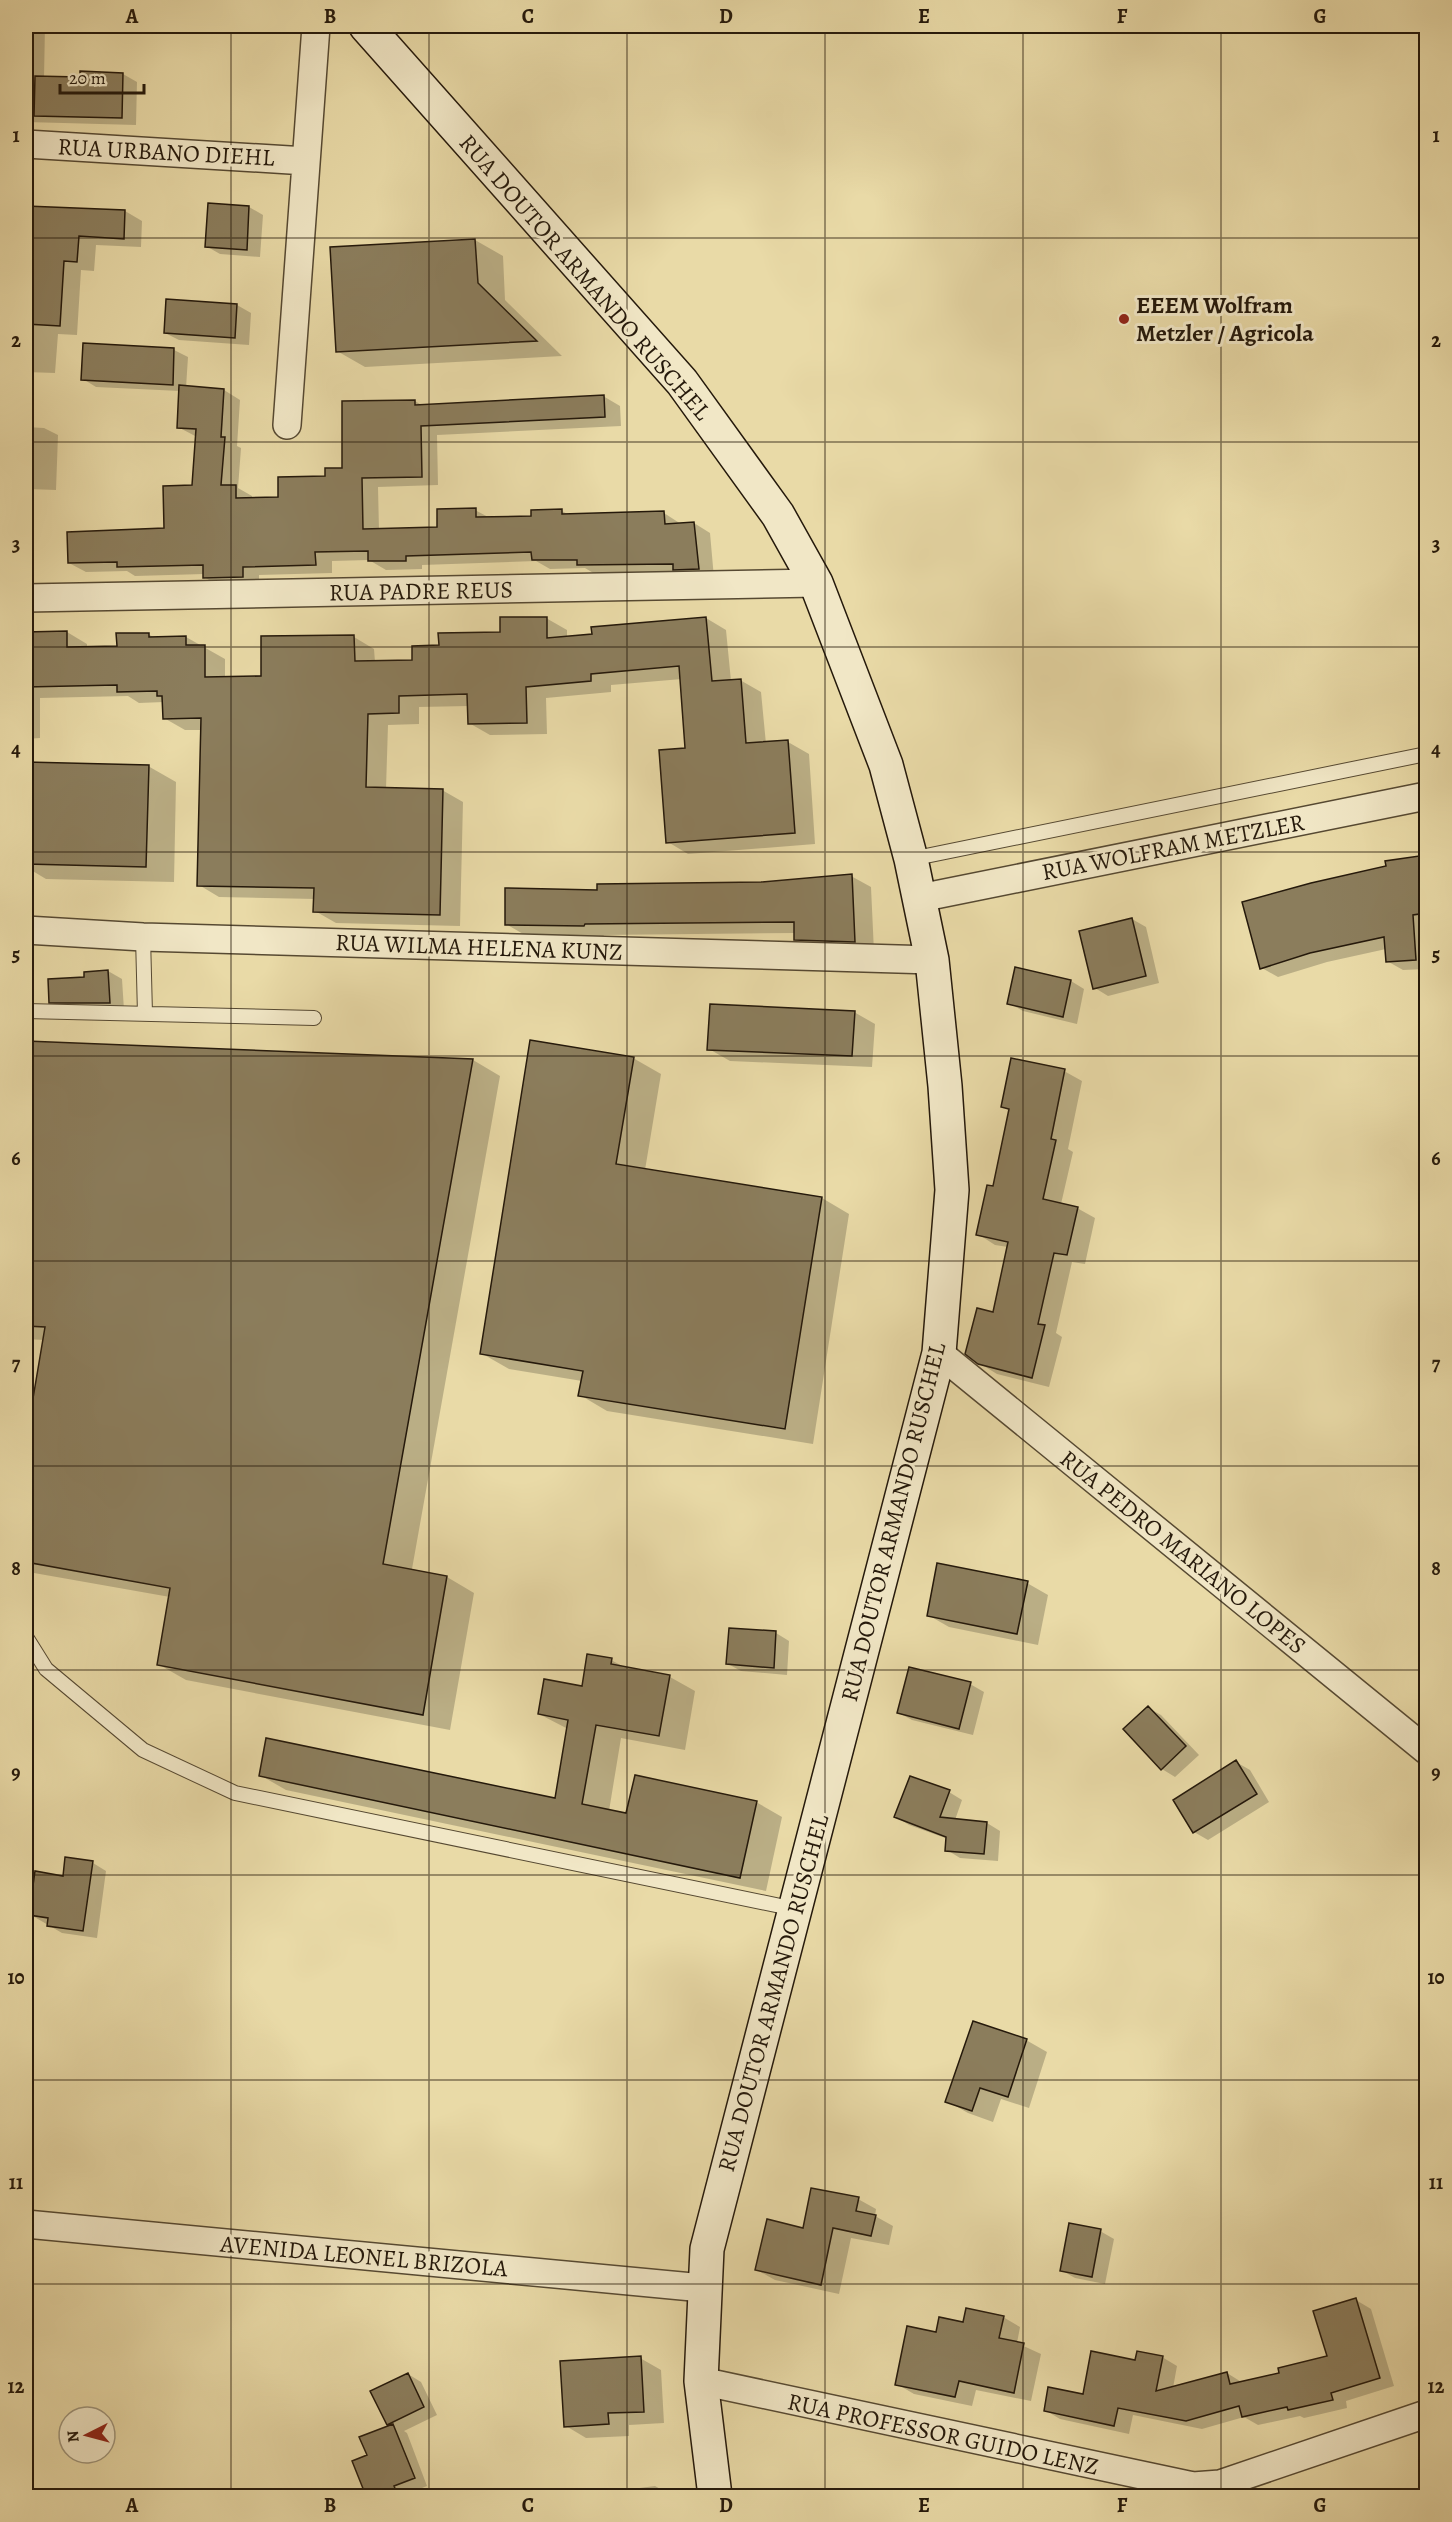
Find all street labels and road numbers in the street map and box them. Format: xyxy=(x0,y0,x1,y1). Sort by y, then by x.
street label: RUA DOUTOR ARMANDO RUSCHEL xyxy=(452,127,719,427)
street label: RUA URBANO DIEHL xyxy=(57,130,276,174)
street label: RUA PADRE REUS xyxy=(329,573,513,609)
street label: RUA WOLFRAM METZLER xyxy=(1039,806,1307,888)
street label: RUA WILMA HELENA KUNZ xyxy=(335,926,623,968)
street label: RUA DOUTOR ARMANDO RUSCHEL xyxy=(833,1338,953,1705)
street label: RUA PEDRO MARIANO LOPES xyxy=(1053,1443,1313,1661)
street label: RUA DOUTOR ARMANDO RUSCHEL xyxy=(710,1810,836,2175)
street label: AVENIDA LEONEL BRIZOLA xyxy=(218,2227,510,2285)
street label: RUA PROFESSOR GUIDO LENZ xyxy=(785,2385,1101,2483)

